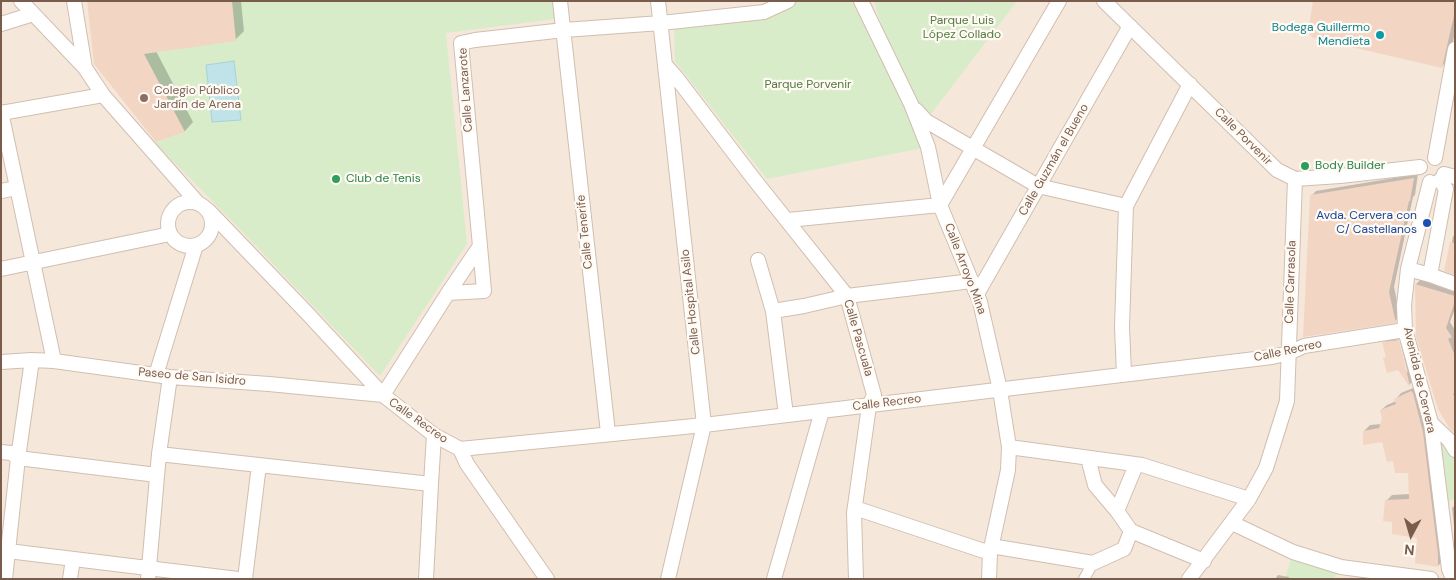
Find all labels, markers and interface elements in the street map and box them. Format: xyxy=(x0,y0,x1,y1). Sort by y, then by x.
park label: Parque Luis López Collado xyxy=(923,14,1001,42)
place label: Bodega Guillermo Mendieta xyxy=(1272,21,1370,49)
marker: Bodega Guillermo Mendieta xyxy=(1374,29,1386,41)
street label: Calle Lanzarote xyxy=(456,47,476,133)
park label: Parque Porvenir xyxy=(764,78,852,92)
place label: Colegio Público Jardín de Arena xyxy=(154,84,241,112)
marker: Colegio Público Jardín de Arena xyxy=(138,92,150,104)
street label: Calle Guzmán el Bueno xyxy=(1016,101,1092,219)
street label: Calle Porvenir xyxy=(1211,105,1275,169)
place label: Body Builder xyxy=(1315,159,1385,173)
marker: Body Builder xyxy=(1299,160,1311,172)
place label: Club de Tenis xyxy=(346,172,421,186)
marker: Club de Tenis xyxy=(330,173,342,185)
street label: Calle Tenerife xyxy=(574,194,596,270)
place label: Avda. Cervera con C/ Castellanos xyxy=(1316,209,1417,237)
marker: Avda. Cervera con C/ Castellanos xyxy=(1421,217,1433,229)
street label: Calle Arroyo Mina xyxy=(941,221,989,317)
street label: Calle Carrasola xyxy=(1282,240,1300,324)
street label: Calle Hospital Asilo xyxy=(678,249,704,355)
street label: Calle Pascuala xyxy=(840,298,876,378)
street label: Avenida de Cervera xyxy=(1400,326,1438,434)
street label: Calle Recreo xyxy=(1253,337,1323,365)
street label: Paseo de San Isidro xyxy=(138,365,246,389)
street label: Calle Recreo xyxy=(852,392,922,414)
street label: Calle Recreo xyxy=(386,395,450,447)
north arrow xyxy=(1386,510,1436,560)
text: N xyxy=(1403,540,1415,559)

